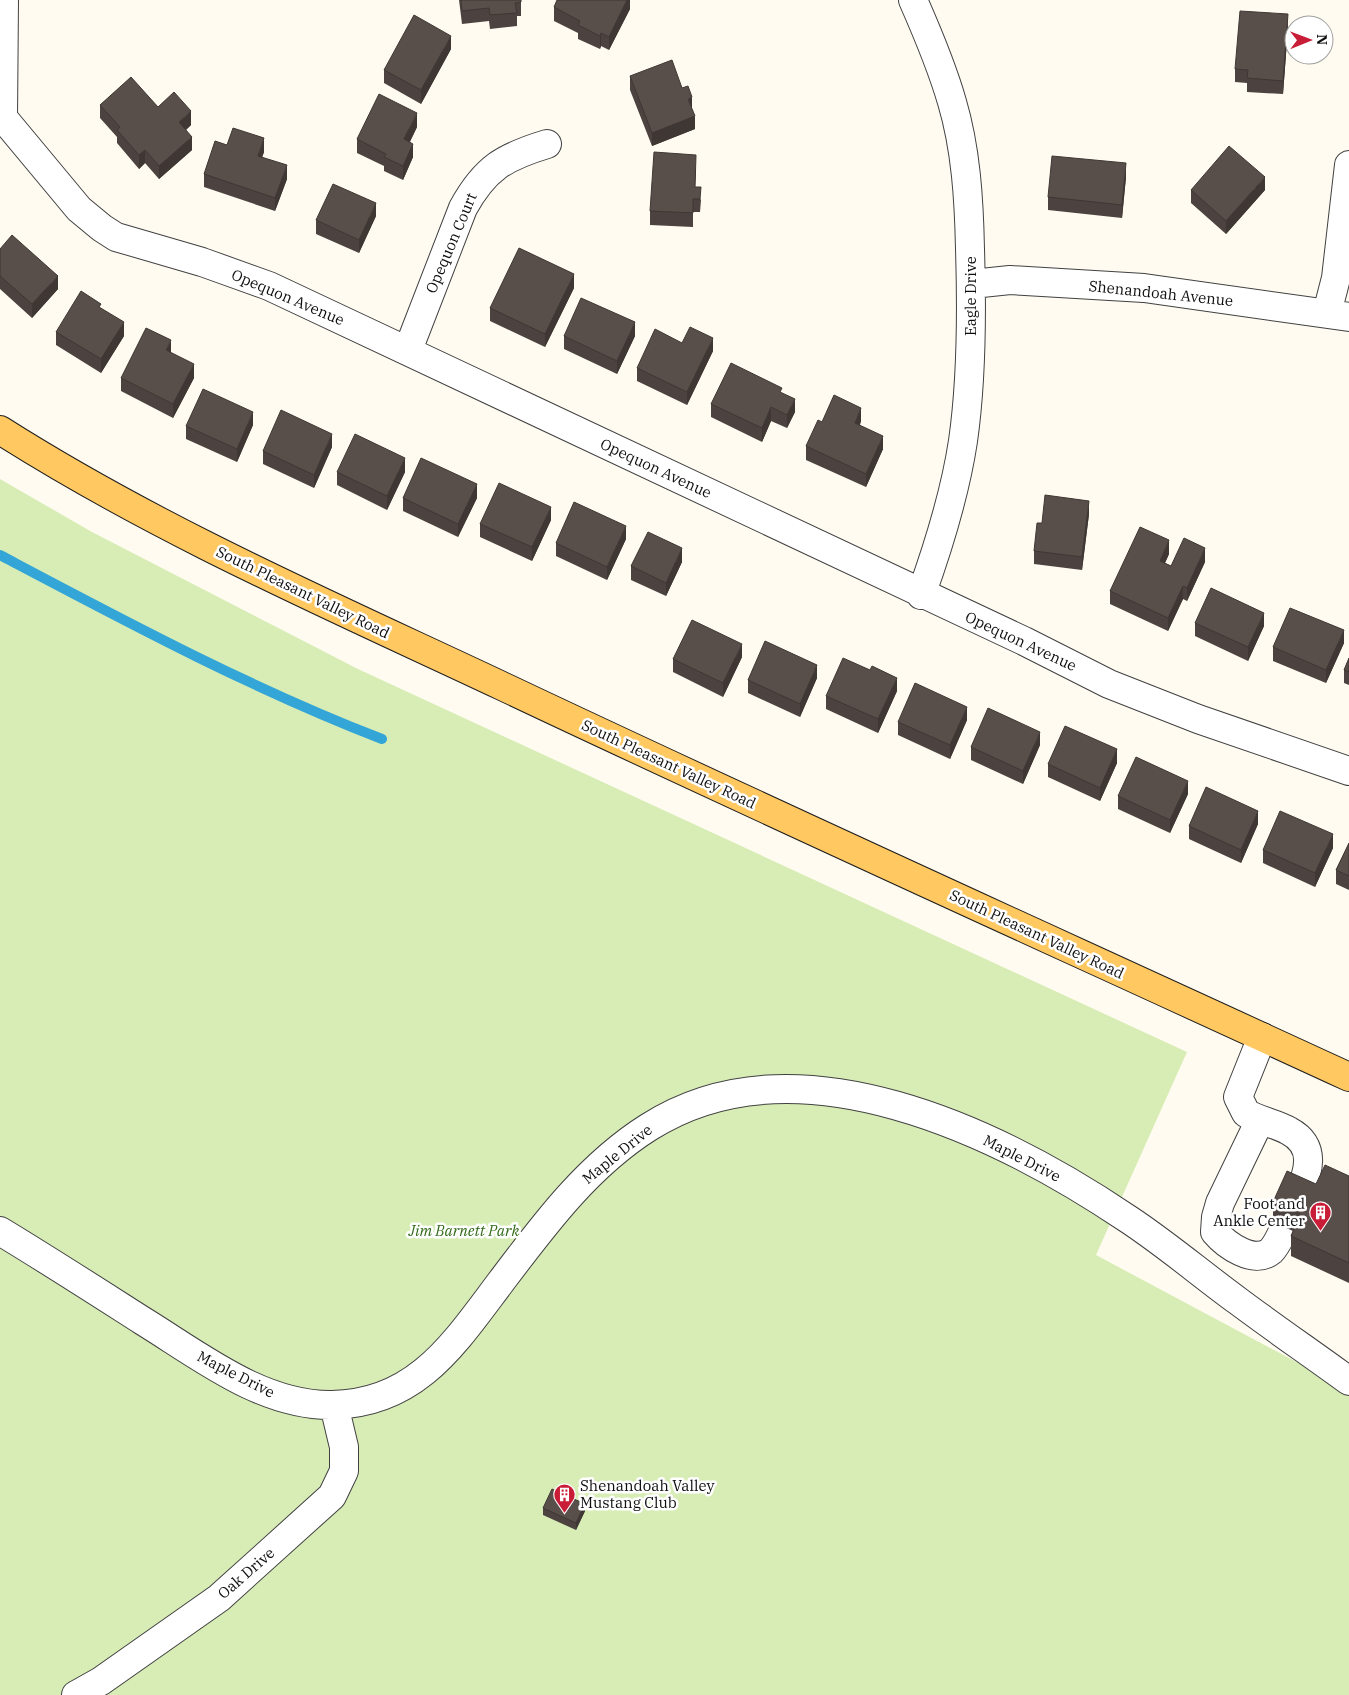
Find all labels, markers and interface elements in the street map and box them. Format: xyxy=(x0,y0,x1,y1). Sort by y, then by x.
north arrow xyxy=(1284,15,1334,65)
text: N xyxy=(1313,34,1331,45)
street label: Opequon Court xyxy=(421,190,481,296)
street label: Eagle Drive xyxy=(961,256,980,336)
street label: Opequon Avenue xyxy=(229,265,347,329)
street label: Shenandoah Avenue xyxy=(1088,276,1234,310)
street label: Opequon Avenue xyxy=(597,434,715,502)
street label: South Pleasant Valley Road xyxy=(213,542,393,642)
street label: Opequon Avenue xyxy=(962,607,1080,675)
street label: South Pleasant Valley Road xyxy=(579,715,759,813)
street label: South Pleasant Valley Road xyxy=(947,885,1127,983)
street label: Maple Drive xyxy=(578,1120,656,1188)
street label: Maple Drive xyxy=(980,1130,1064,1186)
place label: Foot and Ankle Center xyxy=(1213,1194,1305,1230)
building icon: Foot and Ankle Center xyxy=(1309,1200,1333,1231)
park label: Jim Barnett Park xyxy=(408,1221,520,1240)
street label: Maple Drive xyxy=(194,1346,278,1402)
place label: Shenandoah Valley Mustang Club xyxy=(580,1476,715,1512)
building icon: Shenandoah Valley Mustang Club xyxy=(552,1482,576,1513)
street label: Oak Drive xyxy=(214,1543,278,1603)

